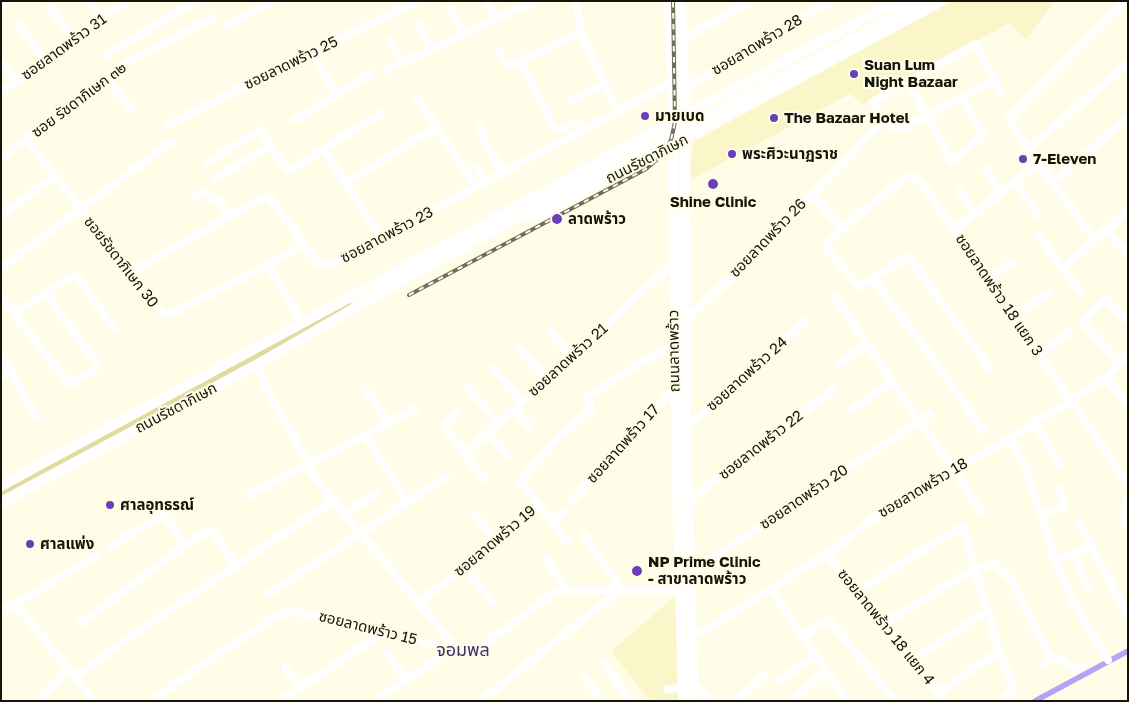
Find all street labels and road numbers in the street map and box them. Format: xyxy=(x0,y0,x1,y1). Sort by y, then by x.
street label: ซอยลาดพร้าว 31 xyxy=(18,10,110,84)
street label: ซอยลาดพร้าว 28 xyxy=(708,11,806,79)
street label: ซอยลาดพร้าว 25 xyxy=(241,33,341,93)
street label: ซอย รัชดาภิเษก ๓๒ xyxy=(28,59,130,141)
street label: ถนนรัชดาภิเษก xyxy=(603,131,691,187)
street label: ซอยลาดพร้าว 26 xyxy=(726,195,810,281)
street label: ซอยลาดพร้าว 23 xyxy=(338,203,436,267)
street label: ซอยรัชดาภิเษก 30 xyxy=(80,213,162,311)
street label: ซอยลาดพร้าว 18 แยก 3 xyxy=(951,231,1047,359)
street label: ถนนลาดพร้าว xyxy=(664,310,684,392)
street label: ซอยลาดพร้าว 21 xyxy=(525,320,611,400)
street label: ซอยลาดพร้าว 24 xyxy=(703,333,791,415)
street label: ถนนรัชดาภิเษก xyxy=(132,379,220,437)
street label: ซอยลาดพร้าว 17 xyxy=(583,401,663,487)
street label: ซอยลาดพร้าว 22 xyxy=(715,406,807,484)
street label: ซอยลาดพร้าว 18 xyxy=(875,454,971,522)
street label: ซอยลาดพร้าว 20 xyxy=(756,461,852,533)
street label: ซอยลาดพร้าว 19 xyxy=(451,502,539,580)
street label: ซอยลาดพร้าว 18 แยก 4 xyxy=(834,565,938,689)
street label: ซอยลาดพร้าว 15 xyxy=(317,607,419,649)

